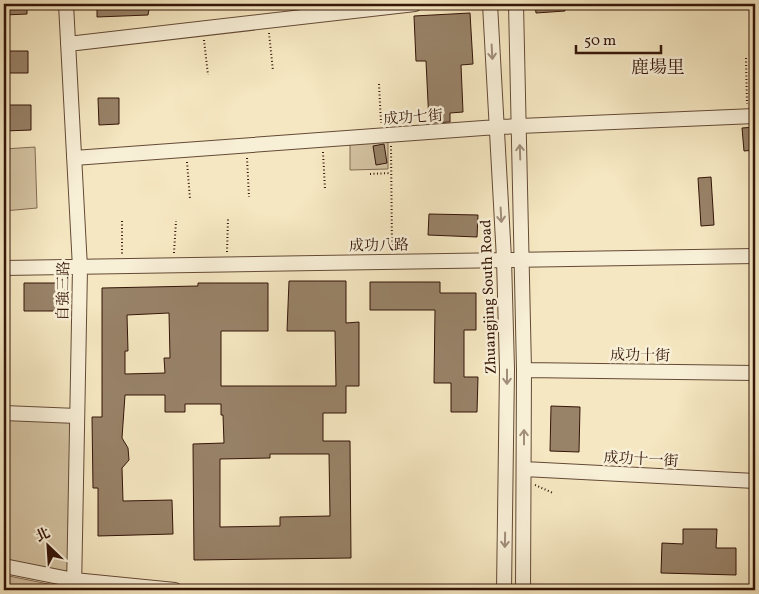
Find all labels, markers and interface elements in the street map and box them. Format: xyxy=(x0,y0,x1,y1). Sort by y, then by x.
scale bar xyxy=(576,22,662,54)
text: 50 m xyxy=(584,31,616,52)
one-way arrow xyxy=(488,44,497,60)
district label: 鹿場里 xyxy=(631,56,685,81)
street label: 成功七街 xyxy=(382,106,444,131)
one-way arrow xyxy=(515,144,524,160)
one-way arrow xyxy=(497,206,506,222)
street label: Zhuangjing South Road xyxy=(476,219,503,375)
street label: 成功八路 xyxy=(349,235,409,258)
street label: 自強三路 xyxy=(53,261,76,321)
street label: 成功十街 xyxy=(610,345,670,368)
one-way arrow xyxy=(502,368,512,385)
one-way arrow xyxy=(519,429,529,445)
street label: 成功十一街 xyxy=(603,448,679,473)
north arrow xyxy=(22,522,72,572)
text: 北 xyxy=(33,524,53,547)
one-way arrow xyxy=(500,531,510,547)

